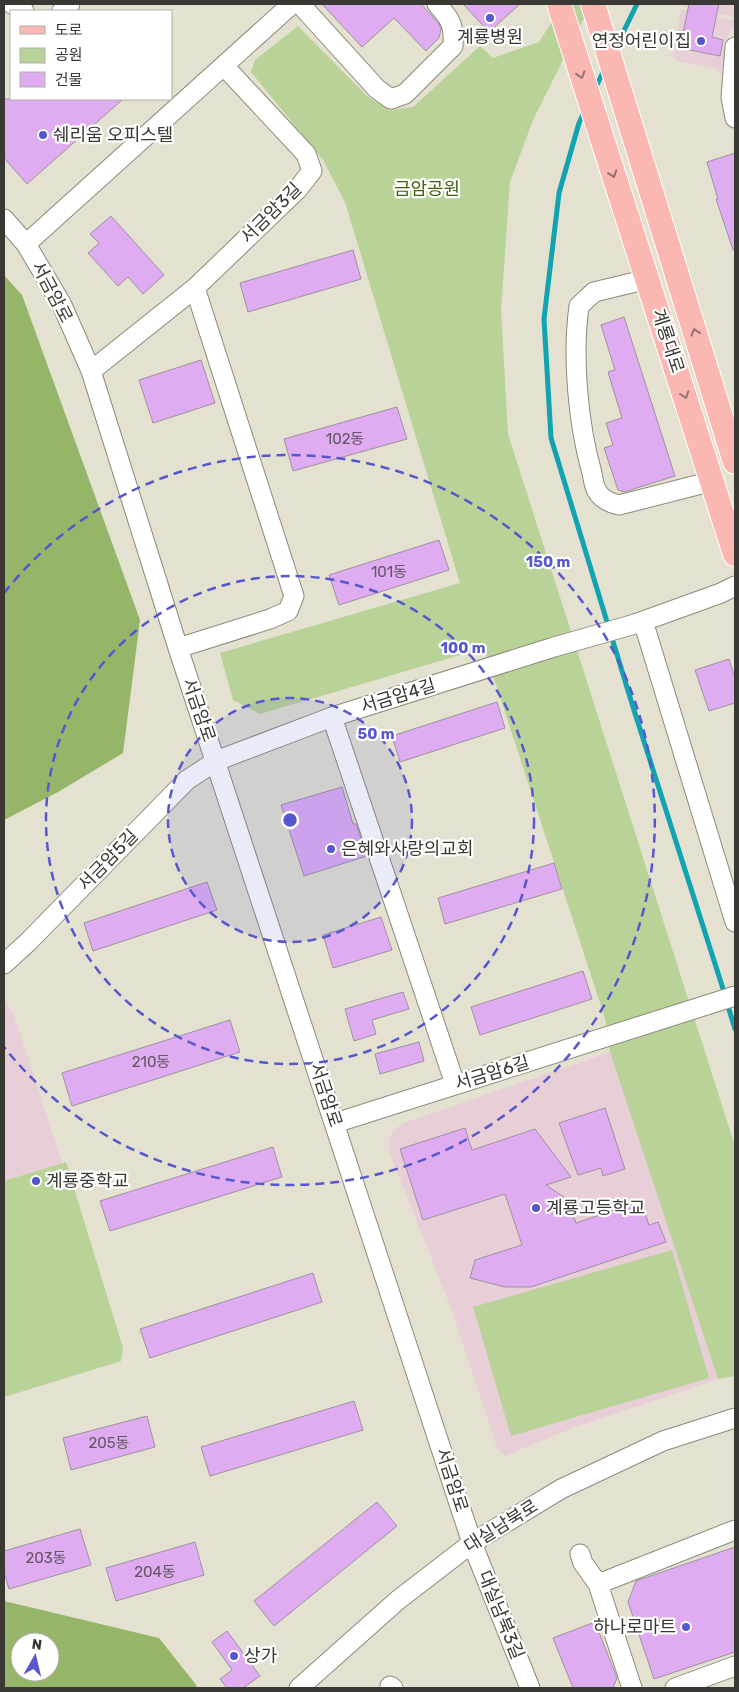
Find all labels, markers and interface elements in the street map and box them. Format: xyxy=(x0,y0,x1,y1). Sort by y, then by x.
legend xyxy=(10,10,172,100)
marker: 계룡병원 xyxy=(484,12,496,24)
text: 도로 xyxy=(55,21,83,39)
place label: 계룡병원 xyxy=(457,26,523,48)
place label: 연정어린이집 xyxy=(592,30,691,52)
marker: 연정어린이집 xyxy=(695,35,707,47)
text: 공원 xyxy=(55,46,83,64)
text: 건물 xyxy=(55,71,83,89)
one-way arrow xyxy=(575,71,585,79)
place label: 쉐리움 오피스텔 xyxy=(53,124,173,146)
marker: 쉐리움 오피스텔 xyxy=(37,129,49,141)
one-way arrow xyxy=(607,170,617,178)
street label: 서금암3길 xyxy=(236,178,306,248)
park label: 금암공원 xyxy=(394,178,460,200)
street label: 서금암로 xyxy=(27,258,77,326)
street label: 계룡대로 xyxy=(647,306,689,376)
one-way arrow xyxy=(690,328,700,337)
one-way arrow xyxy=(679,391,689,399)
house number: 102동 xyxy=(326,430,364,448)
text: 150 m xyxy=(526,553,570,571)
house number: 101동 xyxy=(371,563,407,581)
text: 100 m xyxy=(441,639,485,657)
street label: 서금암4길 xyxy=(358,674,438,718)
street label: 서금암로 xyxy=(178,675,220,745)
text: 50 m xyxy=(358,725,394,743)
centre of rings xyxy=(281,811,299,829)
street label: 서금암5길 xyxy=(73,825,143,895)
place label: 은혜와사랑의교회 xyxy=(341,838,473,860)
marker: 은혜와사랑의교회 xyxy=(325,843,337,855)
street label: 서금암6길 xyxy=(452,1051,532,1095)
house number: 210동 xyxy=(132,1053,170,1071)
street label: 서금암로 xyxy=(305,1060,347,1130)
place label: 계룡중학교 xyxy=(46,1170,129,1192)
marker: 계룡중학교 xyxy=(30,1175,42,1187)
place label: 계룡고등학교 xyxy=(546,1197,645,1219)
marker: 계룡고등학교 xyxy=(530,1202,542,1214)
house number: 205동 xyxy=(88,1434,130,1452)
street label: 서금암로 xyxy=(431,1445,473,1515)
street label: 대실남북로 xyxy=(460,1495,542,1557)
house number: 203동 xyxy=(25,1549,67,1567)
house number: 204동 xyxy=(134,1563,176,1581)
street label: 대실남북3길 xyxy=(473,1567,529,1663)
place label: 하나로마트 xyxy=(593,1616,676,1638)
marker: 하나로마트 xyxy=(680,1621,692,1633)
north arrow xyxy=(10,1632,60,1682)
text: N xyxy=(31,1636,43,1654)
place label: 상가 xyxy=(244,1645,278,1667)
marker: 상가 xyxy=(228,1650,240,1662)

